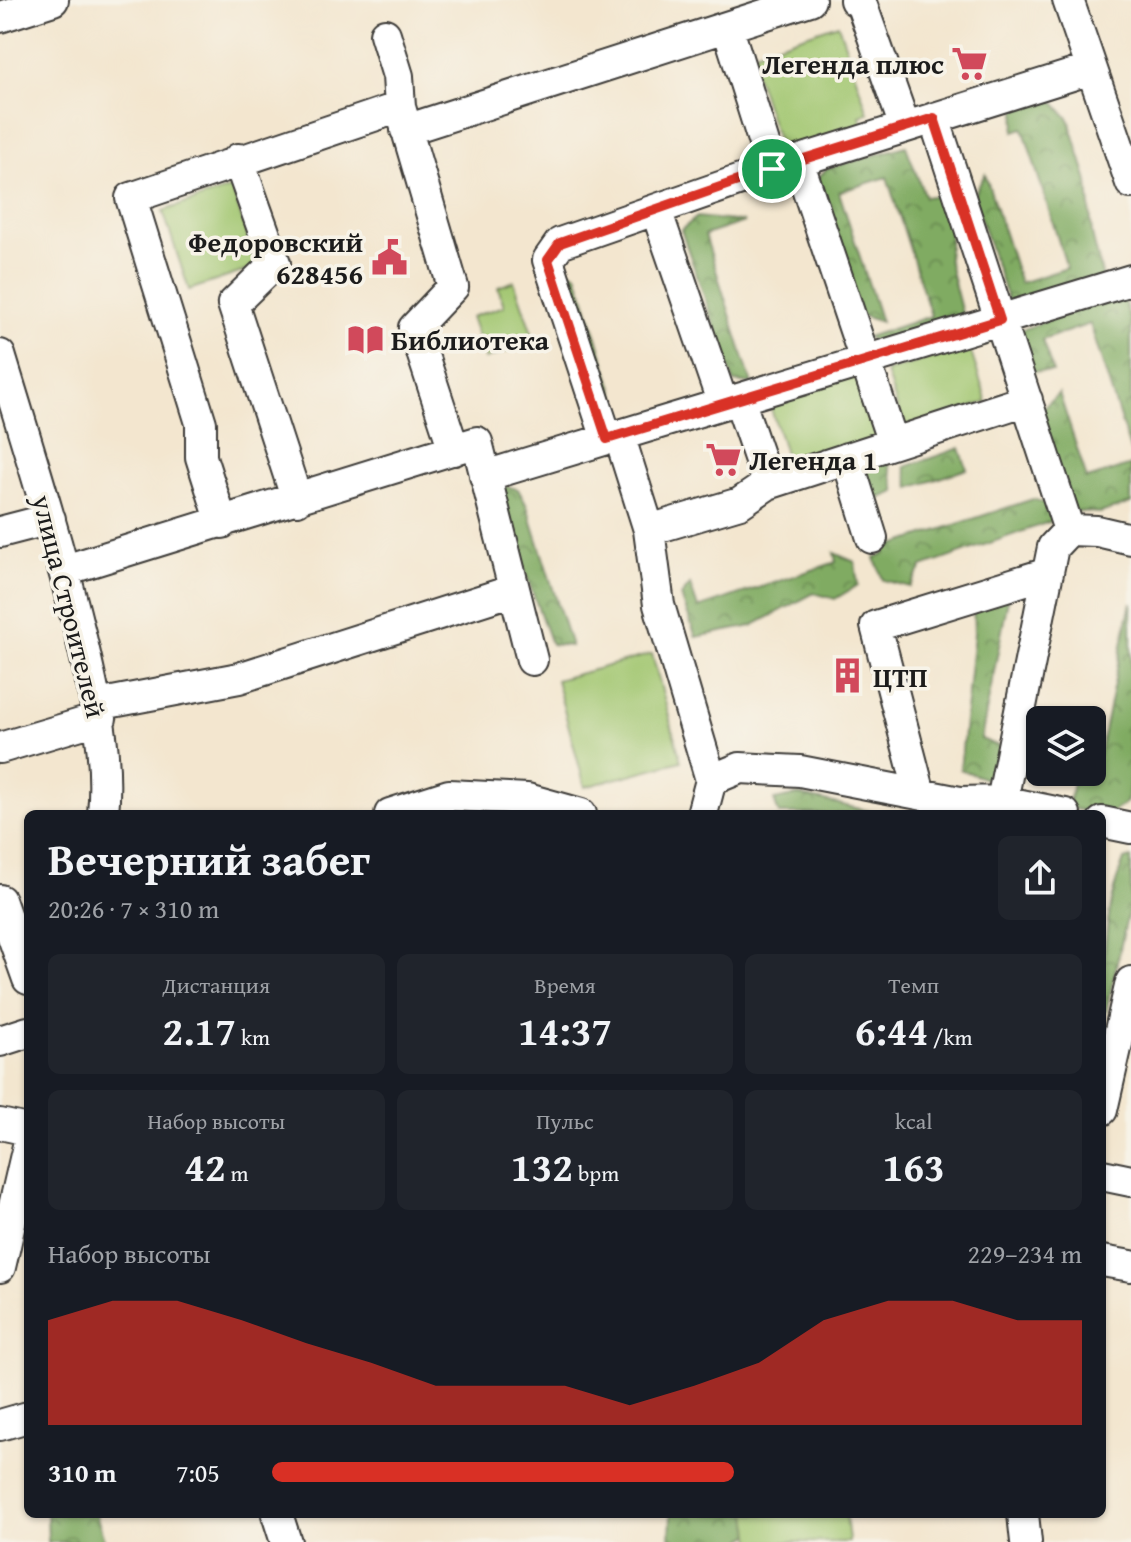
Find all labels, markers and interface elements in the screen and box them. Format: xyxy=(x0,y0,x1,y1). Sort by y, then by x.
place label: Легенда плюс xyxy=(762,43,944,84)
supermarket icon: Легенда плюс xyxy=(951,44,989,82)
pin xyxy=(738,135,806,203)
icon: arrive xyxy=(750,147,794,191)
place label: Федоровский 628456 xyxy=(188,221,363,294)
public building icon: Федоровский 628456 xyxy=(370,238,408,276)
place label: Библиотека xyxy=(391,319,550,360)
library icon: Библиотека xyxy=(346,320,384,358)
place label: Легенда 1 xyxy=(749,439,877,480)
supermarket icon: Легенда 1 xyxy=(704,440,742,478)
street label: улица Строителей xyxy=(22,489,118,722)
place label: ЦТП xyxy=(873,656,928,697)
building icon: ЦТП xyxy=(828,657,866,695)
map controls xyxy=(1026,706,1106,786)
button: layers xyxy=(1026,706,1106,786)
text: Вечерний забег xyxy=(48,827,370,891)
button: share xyxy=(998,836,1082,920)
text: 20:26 · 7 × 310 m xyxy=(48,889,219,928)
text: Дистанция xyxy=(163,969,270,1001)
text: Время xyxy=(534,969,596,1001)
text: Темп xyxy=(888,969,939,1001)
text: 2.17 xyxy=(163,1001,236,1060)
text: 14:37 xyxy=(518,1001,612,1060)
text: 6:44 xyxy=(855,1001,928,1060)
text: km xyxy=(236,1021,270,1053)
text: /km xyxy=(928,1021,973,1053)
text: Набор высоты xyxy=(148,1105,285,1137)
text: Пульс xyxy=(536,1105,594,1137)
text: kcal xyxy=(895,1105,932,1137)
text: 42 xyxy=(184,1137,226,1196)
text: 132 xyxy=(511,1137,573,1196)
text: 163 xyxy=(883,1137,945,1196)
text: m xyxy=(226,1157,248,1189)
text: bpm xyxy=(573,1157,619,1189)
text: Набор высоты xyxy=(48,1234,210,1273)
text: 229–234 m xyxy=(968,1234,1082,1273)
text: 310 m xyxy=(48,1453,116,1492)
text: 7:05 xyxy=(176,1453,220,1492)

